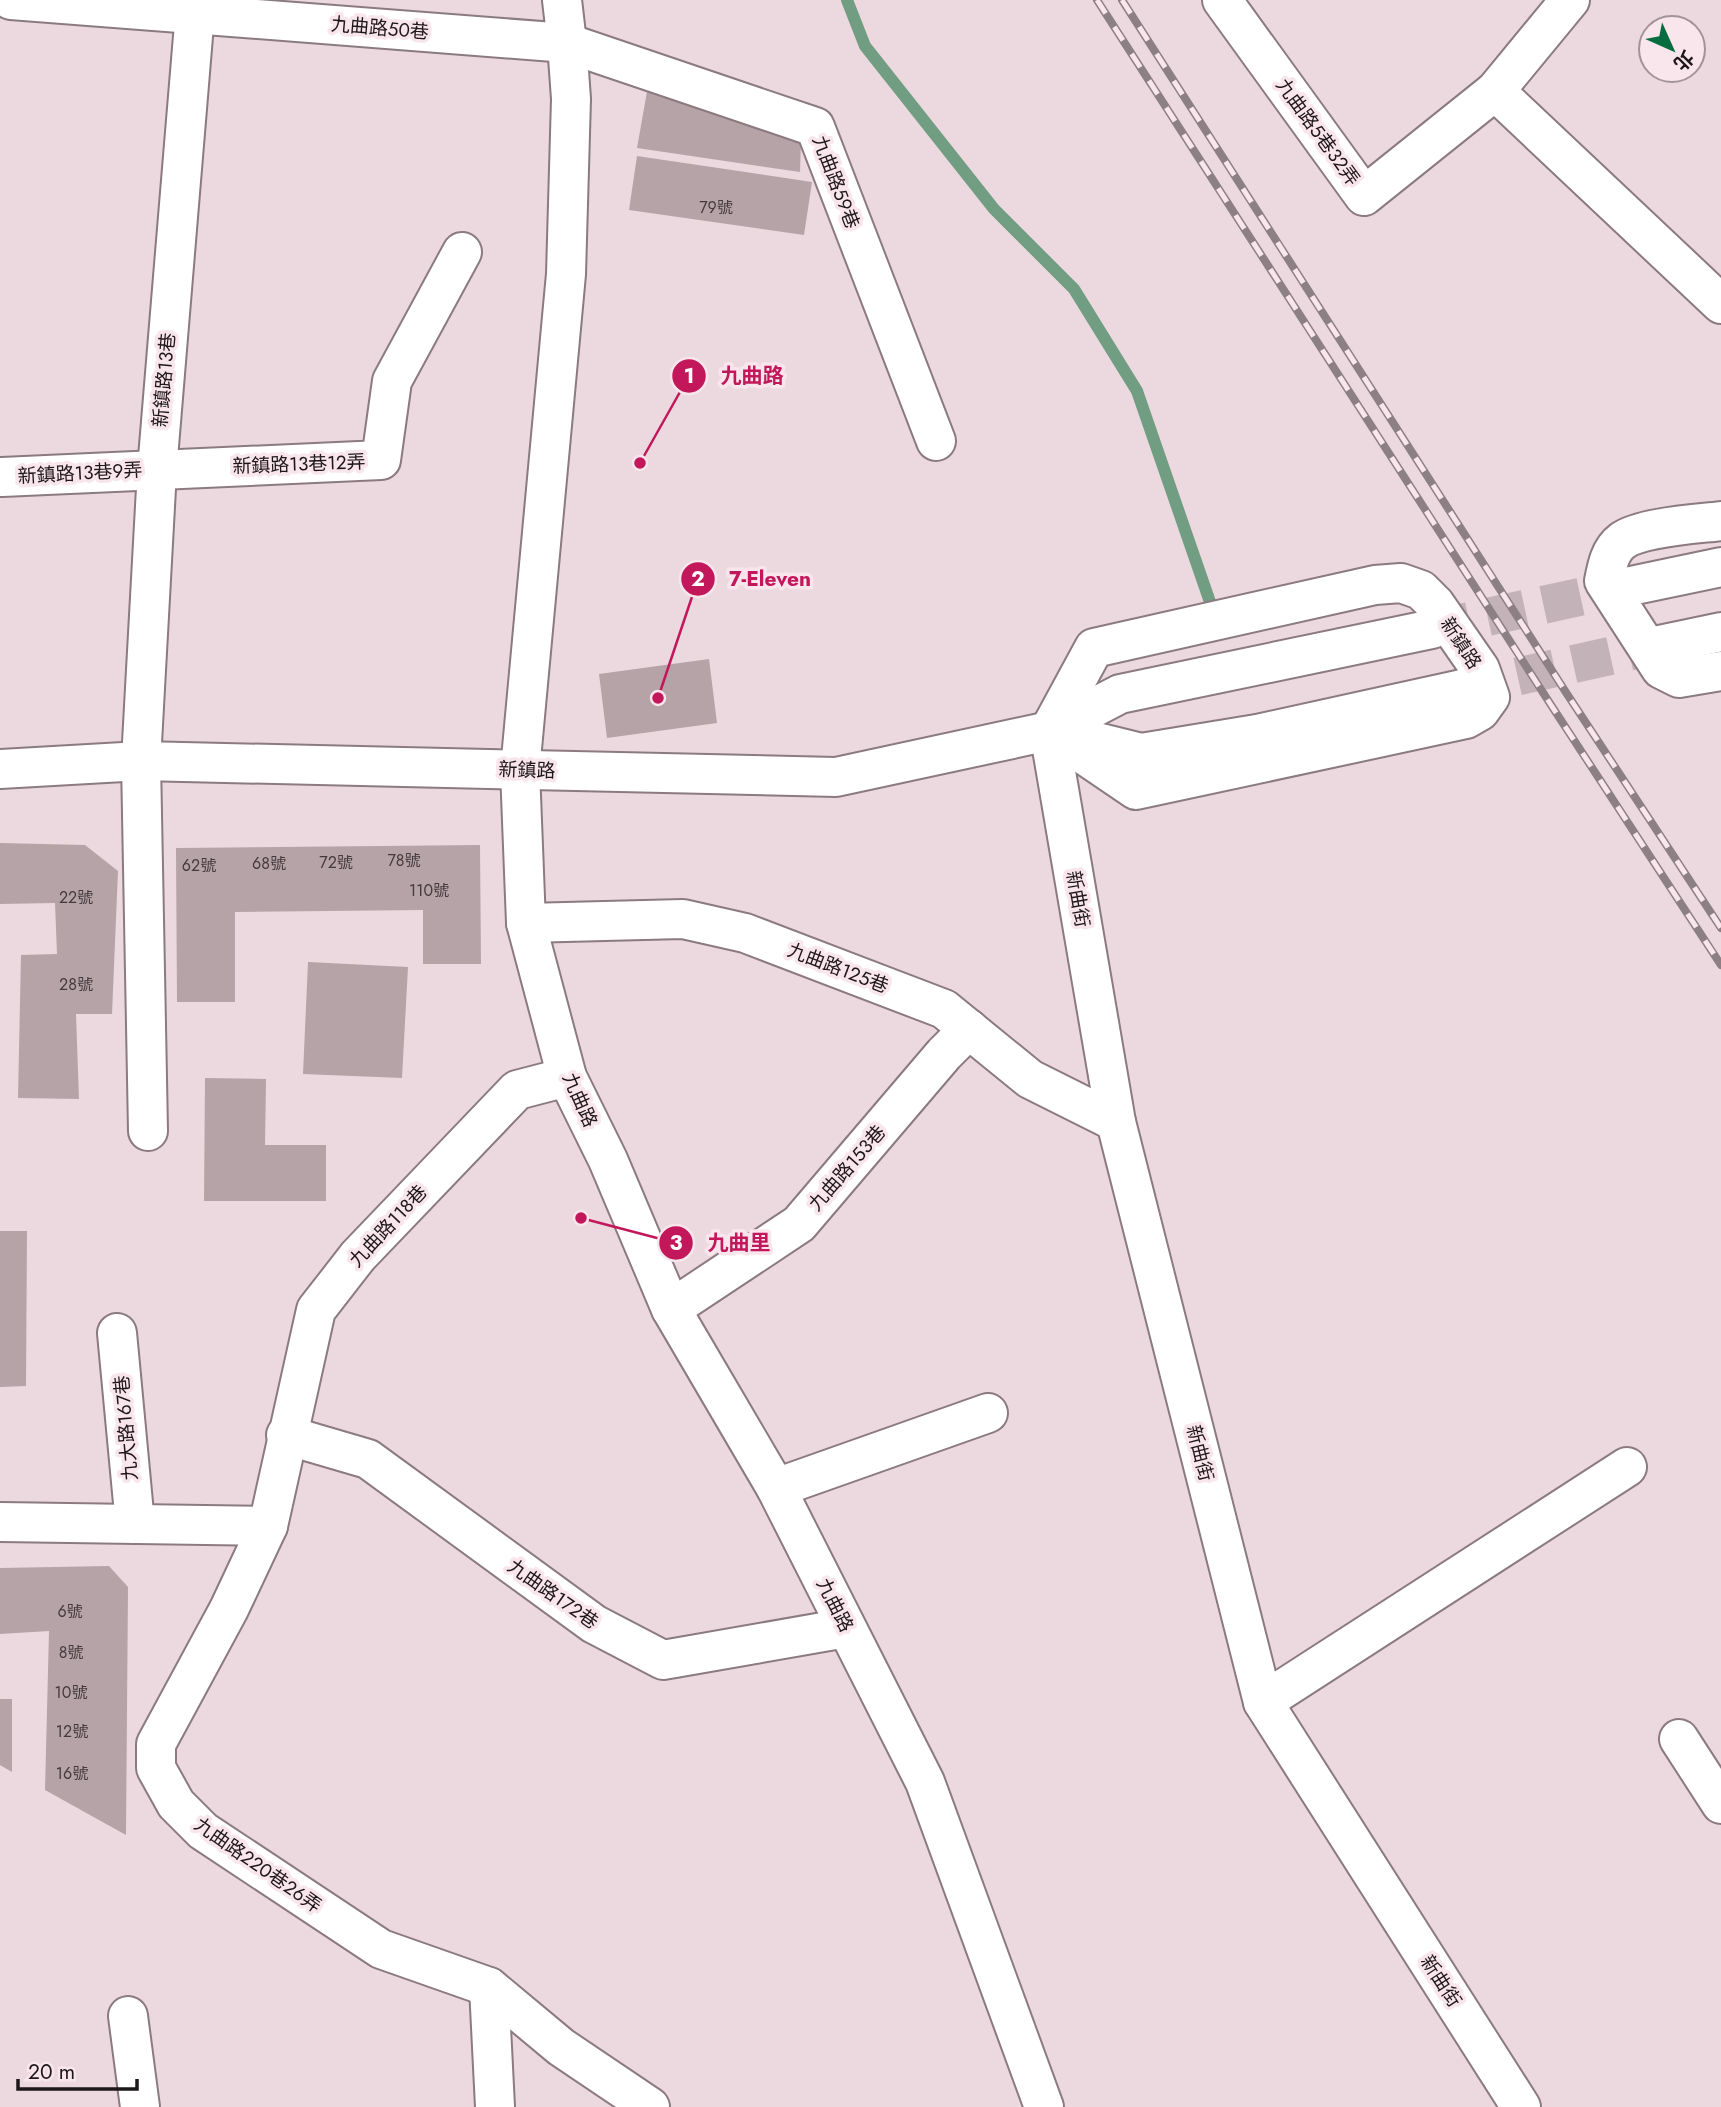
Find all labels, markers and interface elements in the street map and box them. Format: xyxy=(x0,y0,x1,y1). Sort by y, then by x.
street label: 九曲路50巷 xyxy=(330,10,430,46)
north arrow xyxy=(1637,14,1707,84)
text: 北 xyxy=(1667,44,1700,77)
street label: 九曲路5巷32弄 xyxy=(1270,73,1366,191)
street label: 九曲路59巷 xyxy=(806,132,866,232)
house number: 79號 xyxy=(699,196,733,219)
street label: 新鎮路13巷 xyxy=(146,332,182,428)
callout: 九曲路 xyxy=(671,355,797,397)
text: 1 xyxy=(684,361,694,391)
text: 九曲路 xyxy=(721,361,784,391)
street label: 新鎮路13巷12弄 xyxy=(232,448,366,480)
street label: 新鎮路13巷9弄 xyxy=(17,456,143,490)
callout: 7-Eleven xyxy=(680,558,825,600)
text: 2 xyxy=(691,564,705,594)
text: 7-Eleven xyxy=(729,564,811,594)
street label: 新鎮路 xyxy=(1434,612,1488,674)
street label: 新鎮路 xyxy=(498,756,556,784)
house number: 78號 xyxy=(387,849,421,872)
house number: 72號 xyxy=(319,851,353,874)
house number: 68號 xyxy=(252,852,286,875)
house number: 62號 xyxy=(182,854,216,877)
street label: 新曲街 xyxy=(1060,869,1096,929)
house number: 110號 xyxy=(409,879,449,902)
house number: 22號 xyxy=(59,886,93,909)
street label: 九曲路125巷 xyxy=(784,936,892,1000)
house number: 28號 xyxy=(59,973,93,996)
street label: 九曲路 xyxy=(556,1068,604,1132)
street label: 九曲路153巷 xyxy=(802,1119,892,1217)
street label: 九曲路118巷 xyxy=(343,1179,433,1273)
callout: 九曲里 xyxy=(659,1222,785,1264)
text: 3 xyxy=(669,1228,683,1258)
text: 九曲里 xyxy=(708,1228,771,1258)
street label: 九大路167巷 xyxy=(108,1374,144,1482)
street label: 新曲街 xyxy=(1180,1422,1220,1484)
street label: 九曲路172巷 xyxy=(502,1553,604,1635)
street label: 九曲路 xyxy=(810,1573,860,1637)
house number: 6號 xyxy=(57,1600,83,1623)
house number: 8號 xyxy=(59,1641,83,1664)
house number: 10號 xyxy=(55,1681,87,1704)
house number: 12號 xyxy=(56,1720,88,1743)
house number: 16號 xyxy=(56,1762,88,1785)
street label: 九曲路220巷26弄 xyxy=(189,1811,327,1919)
street label: 新曲街 xyxy=(1414,1950,1468,2012)
scale bar xyxy=(18,2048,136,2092)
text: 20 m xyxy=(28,2057,75,2087)

